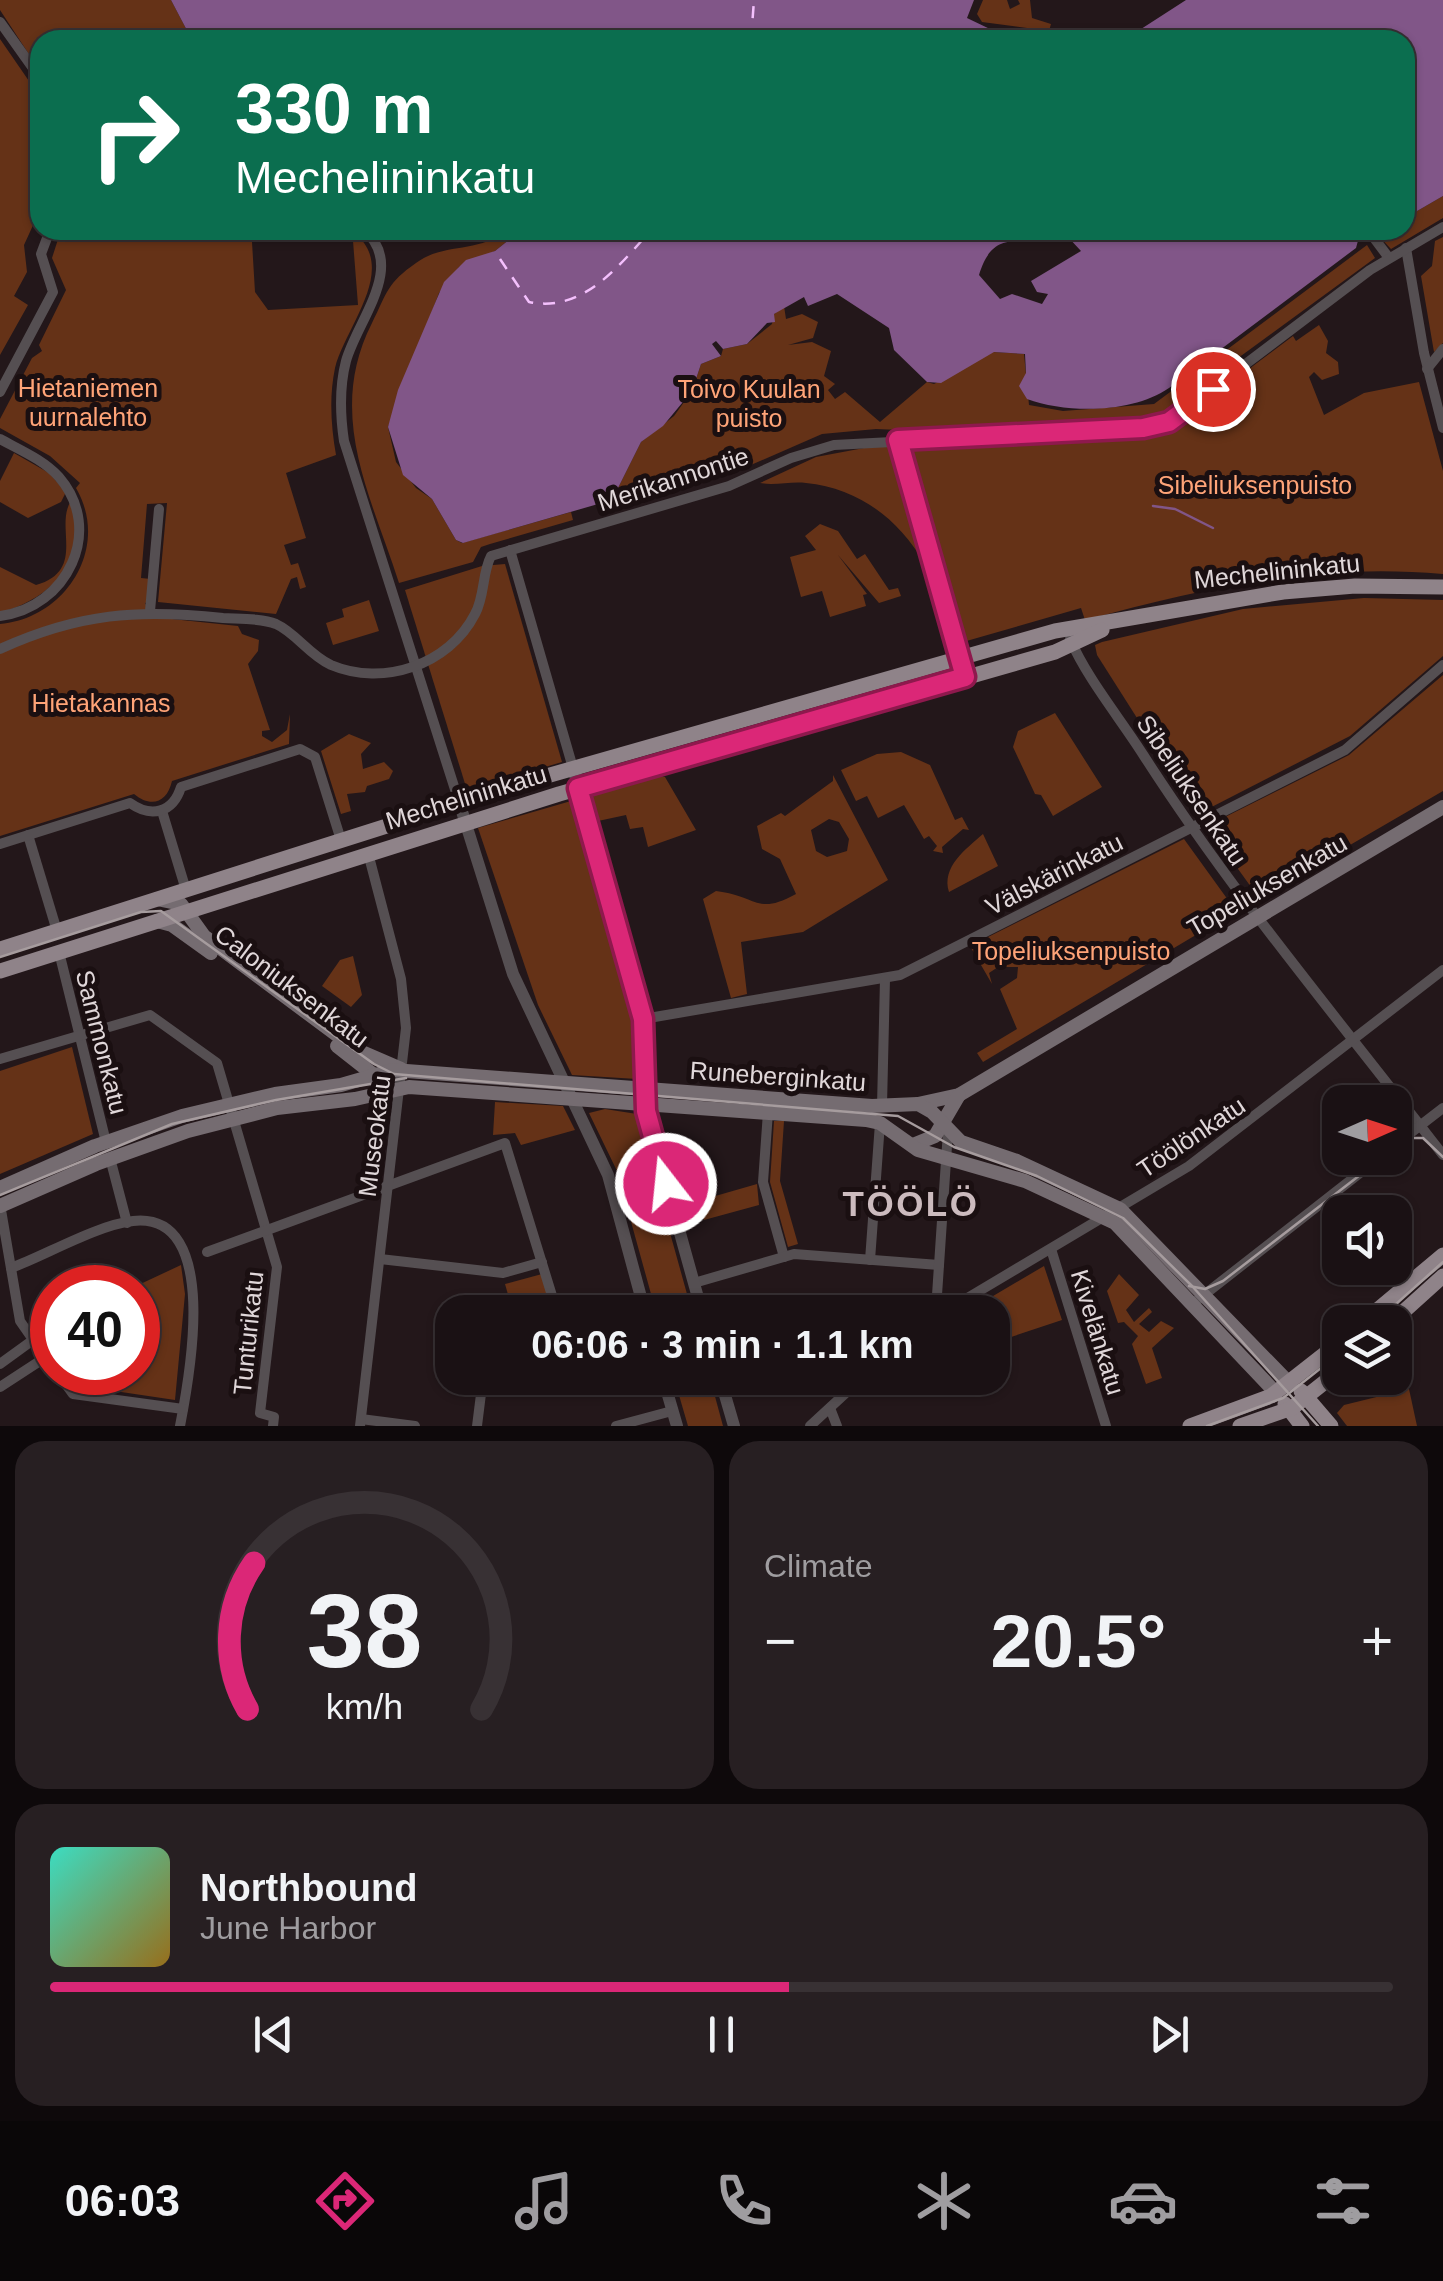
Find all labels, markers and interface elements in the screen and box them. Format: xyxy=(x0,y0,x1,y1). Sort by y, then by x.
icon: right xyxy=(70,70,200,200)
text: 330 m xyxy=(235,70,433,148)
text: Mechelininkatu xyxy=(235,152,535,203)
pin xyxy=(1171,347,1256,432)
icon: arrive xyxy=(1186,362,1241,417)
park label: Hietaniemen uurnalehto xyxy=(18,374,158,431)
park label: Toivo Kuulan puisto xyxy=(677,375,821,432)
street label: Merikannontie xyxy=(594,441,752,517)
park label: Sibeliuksenpuisto xyxy=(1158,471,1352,499)
street label: Mechelininkatu xyxy=(1193,548,1361,594)
park label: Hietakannas xyxy=(32,689,170,717)
street label: Sibeliuksenkatu xyxy=(1131,710,1253,870)
street label: Mechelininkatu xyxy=(382,759,550,835)
street label: Välskärinkatu xyxy=(981,827,1127,921)
street label: Topeliuksenkatu xyxy=(1182,828,1352,942)
street label: Caloniuksenkatu xyxy=(210,919,374,1053)
park label: Topeliuksenpuisto xyxy=(972,937,1170,965)
street label: Sammonkatu xyxy=(71,967,133,1117)
street label: Runeberginkatu xyxy=(689,1056,867,1096)
street label: Museokatu xyxy=(353,1074,395,1198)
north arrow xyxy=(1322,1085,1412,1175)
map controls xyxy=(1322,1085,1412,1395)
street label: Töölönkatu xyxy=(1132,1091,1250,1183)
position arrow xyxy=(614,1132,718,1236)
district label: TÖÖLÖ xyxy=(843,1184,979,1223)
button: sound xyxy=(1322,1195,1412,1285)
speed limit sign: 40 xyxy=(30,1265,160,1395)
street label: Kivelänkatu xyxy=(1066,1266,1130,1398)
street label: Tunturikatu xyxy=(228,1270,268,1396)
button: layers xyxy=(1322,1305,1412,1395)
text: 06:06 · 3 min · 1.1 km xyxy=(531,1324,914,1366)
text: Climate xyxy=(764,1548,872,1584)
text: 38 xyxy=(307,1573,422,1689)
text: 20.5° xyxy=(991,1599,1166,1683)
text: − xyxy=(764,1610,796,1672)
text: + xyxy=(1361,1610,1393,1672)
text: km/h xyxy=(326,1687,403,1727)
text: Northbound xyxy=(200,1867,417,1909)
text: June Harbor xyxy=(200,1910,376,1946)
icon: previous xyxy=(246,2007,301,2062)
icon: pause xyxy=(694,2007,749,2062)
icon: next xyxy=(1142,2007,1197,2062)
icon: directions xyxy=(310,2166,380,2236)
icon: music xyxy=(509,2166,579,2236)
icon: phone xyxy=(709,2166,779,2236)
icon: climate xyxy=(909,2166,979,2236)
icon: car xyxy=(1108,2166,1178,2236)
icon: filters xyxy=(1308,2166,1378,2236)
text: 06:03 xyxy=(65,2175,180,2226)

